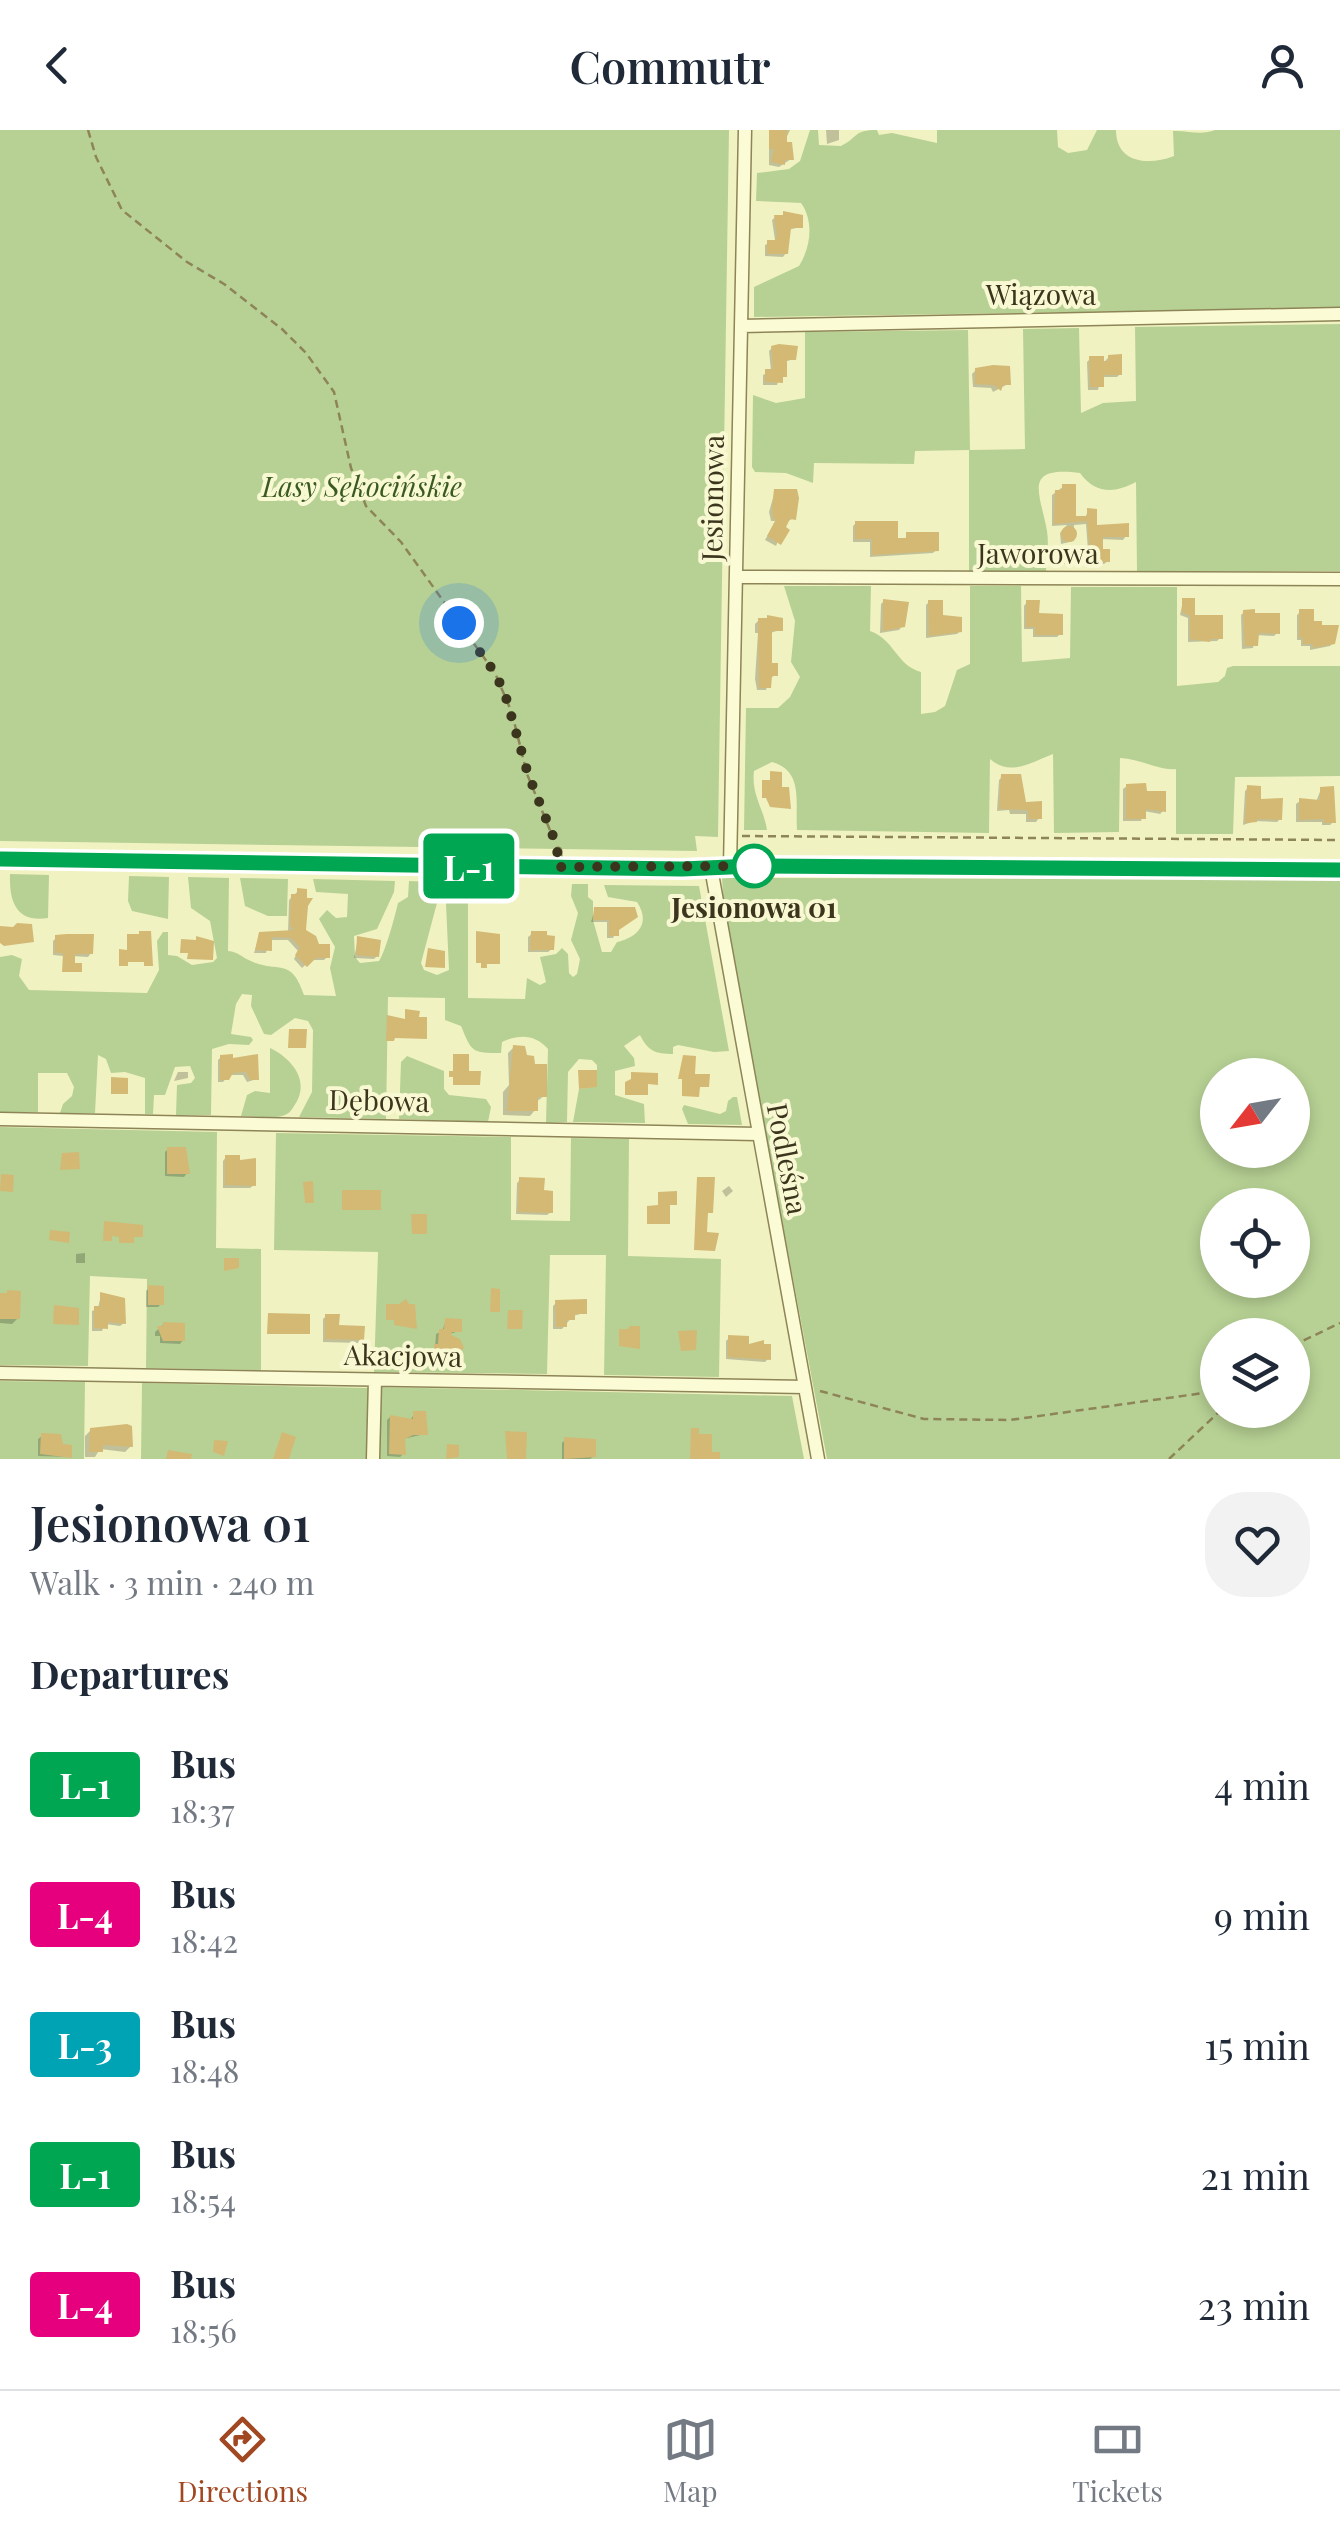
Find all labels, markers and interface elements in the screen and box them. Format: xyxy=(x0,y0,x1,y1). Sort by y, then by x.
text: Commutr xyxy=(570,35,770,95)
icon: back xyxy=(30,38,85,93)
icon: person xyxy=(1255,38,1310,93)
street label: Wiązowa xyxy=(985,275,1096,312)
street label: Jesionowa xyxy=(692,435,731,562)
park label: Lasy Sękocińskie xyxy=(261,467,462,504)
street label: Jaworowa xyxy=(976,534,1099,571)
your location xyxy=(434,598,484,648)
line badge: L-1 xyxy=(412,834,526,898)
text: L-1 xyxy=(443,843,495,890)
marker: Jesionowa 01 xyxy=(733,845,775,887)
place label: Jesionowa 01 xyxy=(670,888,837,925)
north arrow xyxy=(1200,1058,1310,1168)
map controls xyxy=(1200,1058,1310,1428)
street label: Dębowa xyxy=(328,1080,430,1119)
street label: Podleśna xyxy=(760,1100,817,1218)
button: locate xyxy=(1200,1188,1310,1298)
button: layers xyxy=(1200,1318,1310,1428)
street label: Akacjowa xyxy=(343,1335,463,1374)
text: Jesionowa 01 xyxy=(30,1490,310,1554)
button: heart xyxy=(1205,1492,1310,1597)
text: Walk · 3 min · 240 m xyxy=(30,1560,314,1603)
text: Departures xyxy=(30,1648,229,1699)
text: Bus xyxy=(170,1737,236,1788)
text: 4 min xyxy=(1214,1759,1310,1810)
text: L-1 xyxy=(59,1761,111,1808)
text: 18:37 xyxy=(170,1788,234,1831)
text: Bus xyxy=(170,1867,236,1918)
text: 9 min xyxy=(1214,1889,1310,1940)
text: L-4 xyxy=(57,1891,113,1938)
text: 18:42 xyxy=(170,1918,238,1961)
text: Bus xyxy=(170,1997,236,2048)
text: 15 min xyxy=(1204,2019,1310,2070)
text: L-3 xyxy=(58,2021,112,2068)
text: 18:48 xyxy=(170,2048,239,2091)
text: Bus xyxy=(170,2127,236,2178)
text: 21 min xyxy=(1201,2149,1310,2200)
text: L-1 xyxy=(59,2151,111,2198)
text: 18:54 xyxy=(170,2178,236,2221)
text: Bus xyxy=(170,2257,236,2308)
text: 23 min xyxy=(1198,2279,1310,2330)
text: L-4 xyxy=(57,2281,113,2328)
text: 18:56 xyxy=(170,2308,237,2351)
tab: Directions xyxy=(177,2412,308,2509)
tab: Map xyxy=(663,2412,718,2509)
tab: Tickets xyxy=(1072,2412,1163,2509)

